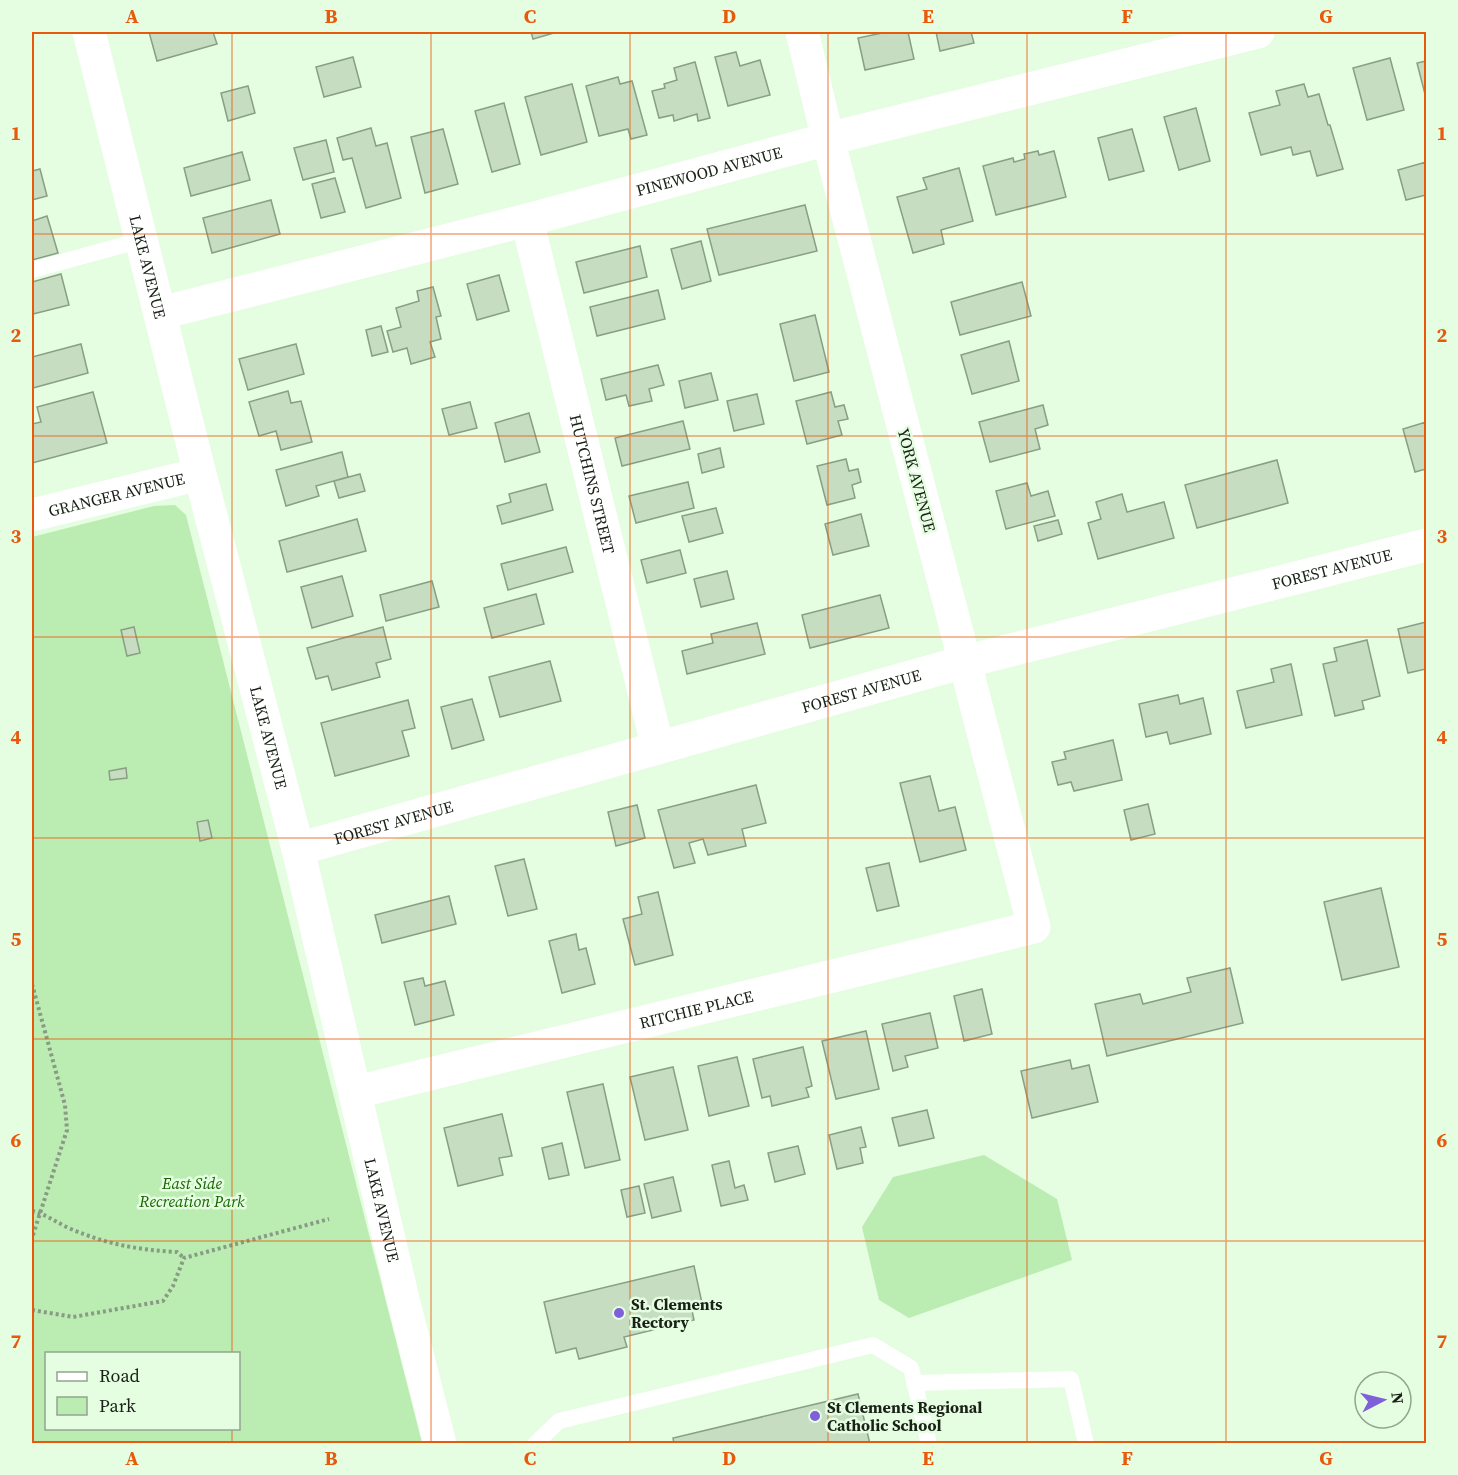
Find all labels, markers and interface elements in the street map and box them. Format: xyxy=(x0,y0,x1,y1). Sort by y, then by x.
text: A xyxy=(125,2,139,30)
text: B xyxy=(324,2,338,30)
text: C xyxy=(524,2,536,30)
text: D xyxy=(722,2,736,30)
text: E xyxy=(922,2,934,30)
text: F xyxy=(1121,2,1133,30)
text: G xyxy=(1319,2,1333,30)
text: 1 xyxy=(11,119,21,147)
text: 1 xyxy=(1437,119,1447,147)
street label: PINEWOOD AVENUE xyxy=(633,141,785,201)
street label: LAKE AVENUE xyxy=(124,213,172,321)
text: 2 xyxy=(11,321,22,349)
text: 2 xyxy=(1437,321,1448,349)
street label: HUTCHINS STREET xyxy=(565,412,620,556)
street label: YORK AVENUE xyxy=(893,426,942,535)
street label: GRANGER AVENUE xyxy=(46,467,187,522)
text: 3 xyxy=(11,522,22,550)
text: 3 xyxy=(1437,522,1448,550)
street label: FOREST AVENUE xyxy=(1269,543,1394,595)
street label: FOREST AVENUE xyxy=(799,664,924,718)
street label: LAKE AVENUE xyxy=(245,683,293,792)
text: 4 xyxy=(11,723,22,751)
text: 4 xyxy=(1437,723,1448,751)
street label: FOREST AVENUE xyxy=(331,795,456,849)
text: 5 xyxy=(11,925,22,953)
text: 5 xyxy=(1437,925,1448,953)
street label: RITCHIE PLACE xyxy=(637,985,756,1034)
text: 6 xyxy=(11,1126,22,1154)
text: 6 xyxy=(1437,1126,1448,1154)
street label: LAKE AVENUE xyxy=(359,1156,405,1264)
park label: East Side Recreation Park xyxy=(138,1172,245,1212)
place label: St. Clements Rectory xyxy=(631,1293,723,1333)
marker: St. Clements Rectory xyxy=(612,1306,626,1320)
text: 7 xyxy=(11,1327,22,1355)
text: 7 xyxy=(1437,1327,1448,1355)
legend xyxy=(45,1352,240,1430)
text: Road xyxy=(99,1363,140,1388)
north arrow xyxy=(1353,1370,1413,1430)
text: N xyxy=(1386,1391,1410,1406)
text: Park xyxy=(99,1393,136,1418)
place label: St Clements Regional Catholic School xyxy=(827,1396,982,1436)
marker: St Clements Regional Catholic School xyxy=(808,1409,822,1423)
text: A xyxy=(125,1444,139,1472)
text: B xyxy=(324,1444,338,1472)
text: C xyxy=(524,1444,536,1472)
text: D xyxy=(722,1444,736,1472)
text: E xyxy=(922,1444,934,1472)
text: F xyxy=(1121,1444,1133,1472)
text: G xyxy=(1319,1444,1333,1472)

